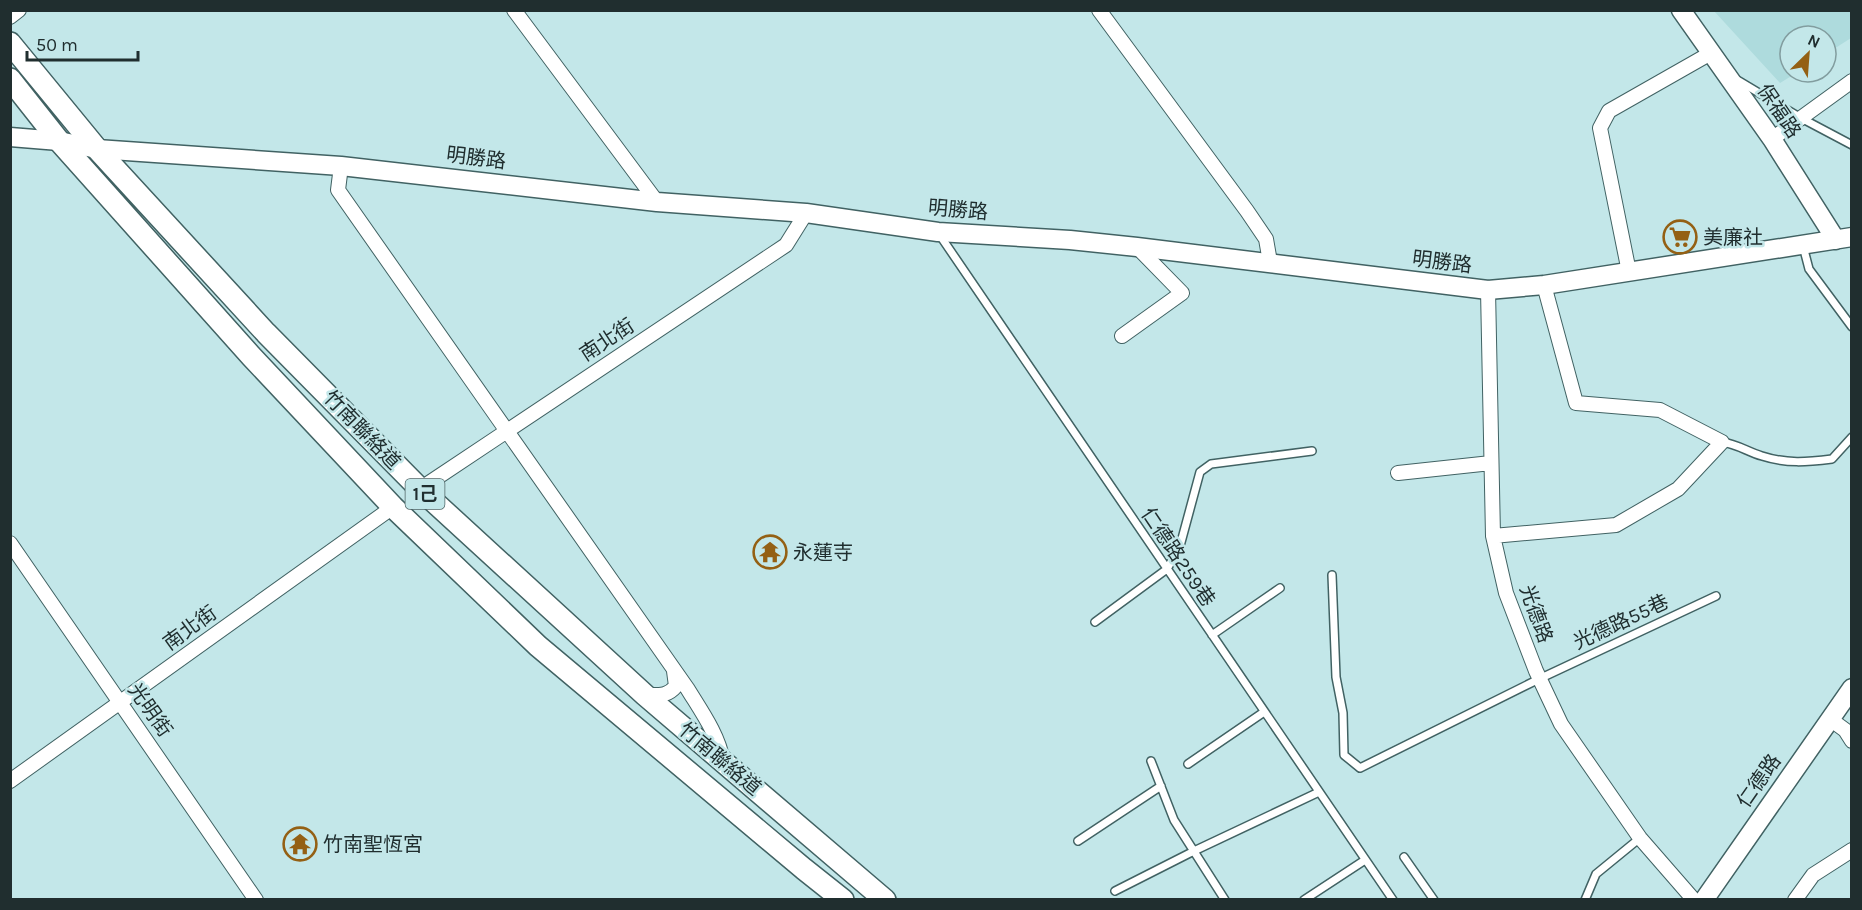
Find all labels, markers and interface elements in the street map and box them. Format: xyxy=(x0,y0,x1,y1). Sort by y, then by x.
scale bar xyxy=(27,24,138,62)
north arrow xyxy=(1778,24,1838,84)
text: N xyxy=(1805,30,1823,52)
text: 50 m xyxy=(36,34,78,56)
street label: 保福路 xyxy=(1753,80,1805,142)
street label: 明勝路 xyxy=(445,143,507,173)
street label: 明勝路 xyxy=(927,196,989,224)
supermarket icon: 美廉社 xyxy=(1662,219,1698,255)
place label: 美廉社 xyxy=(1703,226,1763,249)
street label: 明勝路 xyxy=(1411,247,1473,277)
street label: 南北街 xyxy=(576,314,638,366)
street label: 竹南聯絡道 xyxy=(319,386,405,474)
road number: 1己 xyxy=(406,479,444,509)
street label: 仁德路259巷 xyxy=(1136,503,1220,611)
temple icon: 永蓮寺 xyxy=(752,534,788,570)
place label: 永蓮寺 xyxy=(793,541,853,564)
street label: 光德路 xyxy=(1515,582,1557,646)
street label: 光德路55巷 xyxy=(1570,590,1672,654)
street label: 南北街 xyxy=(159,601,221,655)
street label: 光明街 xyxy=(123,679,177,741)
street label: 竹南聯絡道 xyxy=(674,718,766,800)
street label: 仁德路 xyxy=(1732,750,1786,812)
temple icon: 竹南聖恆宮 xyxy=(282,826,318,862)
place label: 竹南聖恆宮 xyxy=(323,833,423,856)

